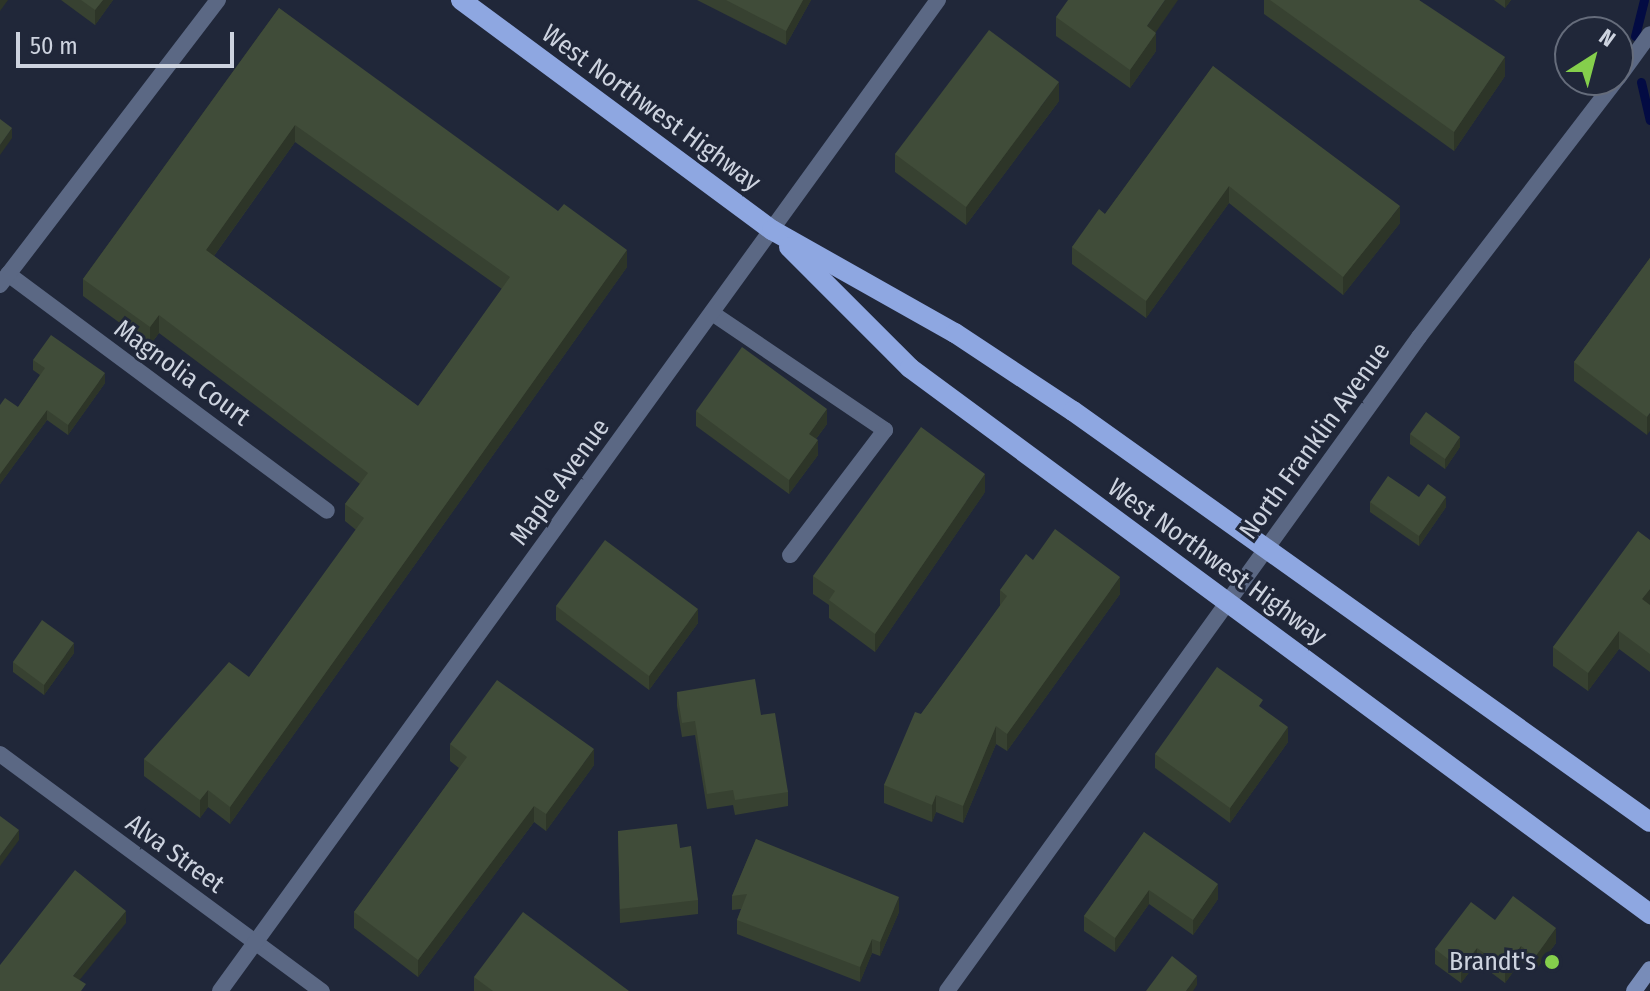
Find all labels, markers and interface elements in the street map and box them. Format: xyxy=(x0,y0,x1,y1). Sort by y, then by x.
scale bar xyxy=(20,16,238,66)
north arrow xyxy=(1554,16,1634,96)
street label: West Northwest Highway xyxy=(535,18,767,198)
text: N xyxy=(1594,23,1620,53)
text: 50 m xyxy=(30,32,78,60)
street label: Magnolia Court xyxy=(108,313,256,433)
street label: North Franklin Avenue xyxy=(1233,337,1397,545)
street label: Maple Avenue xyxy=(504,413,616,551)
street label: West Northwest Highway xyxy=(1101,472,1333,652)
street label: Alva Street xyxy=(120,808,230,900)
place label: Brandt's xyxy=(1449,946,1536,978)
marker: Brandt's xyxy=(1543,953,1561,971)

